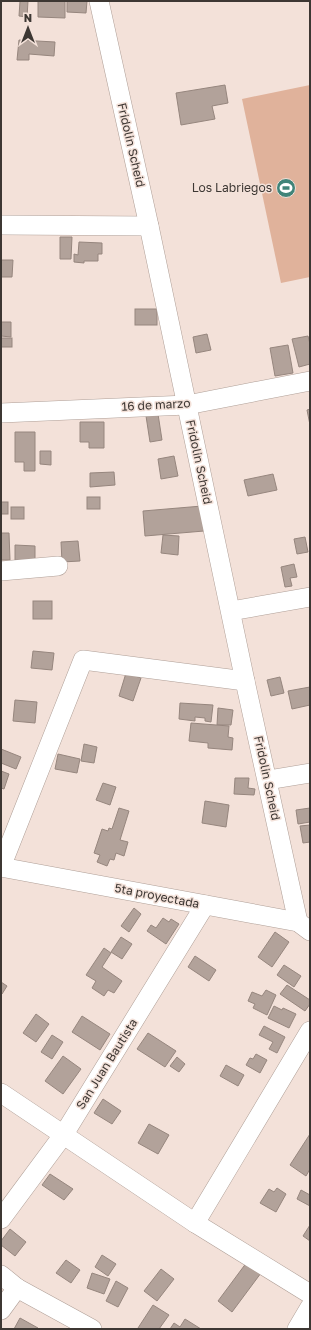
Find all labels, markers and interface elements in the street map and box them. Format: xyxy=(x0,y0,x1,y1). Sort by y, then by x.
north arrow xyxy=(8,8,48,48)
text: N xyxy=(24,11,32,24)
street label: Fridolin Scheid xyxy=(114,101,148,189)
sports icon: Los Labriegos xyxy=(275,177,297,199)
place label: Los Labriegos xyxy=(192,180,272,195)
street label: 16 de marzo xyxy=(121,395,191,414)
street label: Fridolin Scheid xyxy=(183,418,216,506)
street label: Fridolin Scheid xyxy=(251,734,284,822)
street label: 5ta proyectada xyxy=(113,880,201,911)
street label: San Juan Bautista xyxy=(73,1016,140,1112)

